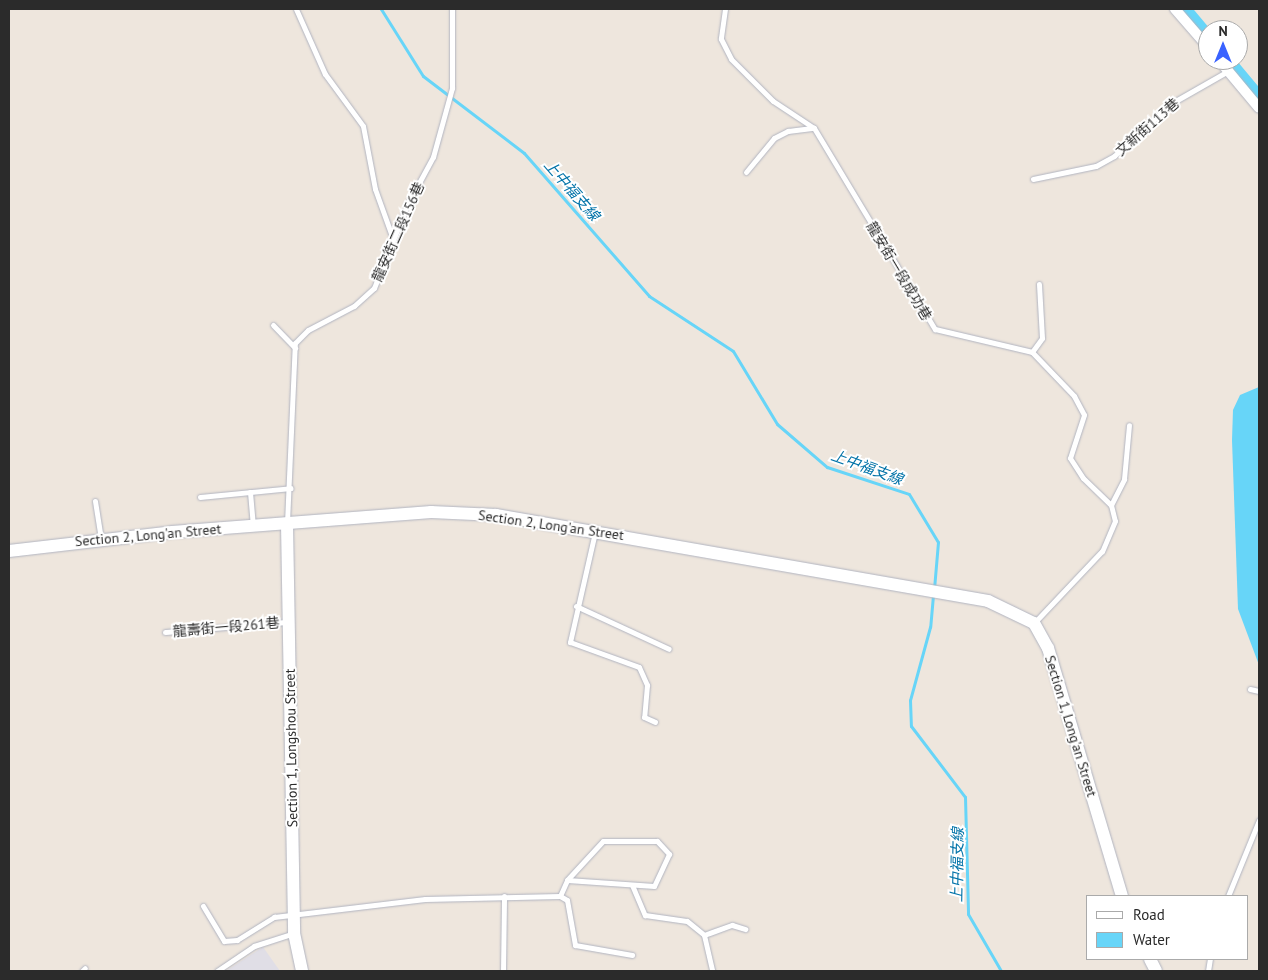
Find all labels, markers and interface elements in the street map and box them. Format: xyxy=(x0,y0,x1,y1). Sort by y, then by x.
north arrow xyxy=(1198,20,1248,70)
text: N xyxy=(1218,22,1228,40)
street label: 文新街113巷 xyxy=(1112,95,1182,159)
water label: 上中福支線 xyxy=(541,156,603,224)
street label: 龍安街二段156巷 xyxy=(369,180,427,284)
street label: 龍安街一段成功巷 xyxy=(863,219,935,323)
water label: 上中福支線 xyxy=(829,446,905,488)
street label: Section 2, Long'an Street xyxy=(477,506,625,544)
street label: Section 2, Long'an Street xyxy=(74,520,222,550)
street label: 龍壽街一段261巷 xyxy=(172,614,280,640)
street label: Section 1, Long'an Street xyxy=(1041,653,1101,799)
street label: Section 1, Longshou Street xyxy=(281,668,301,828)
water label: 上中福支線 xyxy=(947,827,967,903)
legend xyxy=(1086,895,1248,960)
text: Road xyxy=(1133,905,1165,924)
text: Water xyxy=(1133,930,1170,949)

